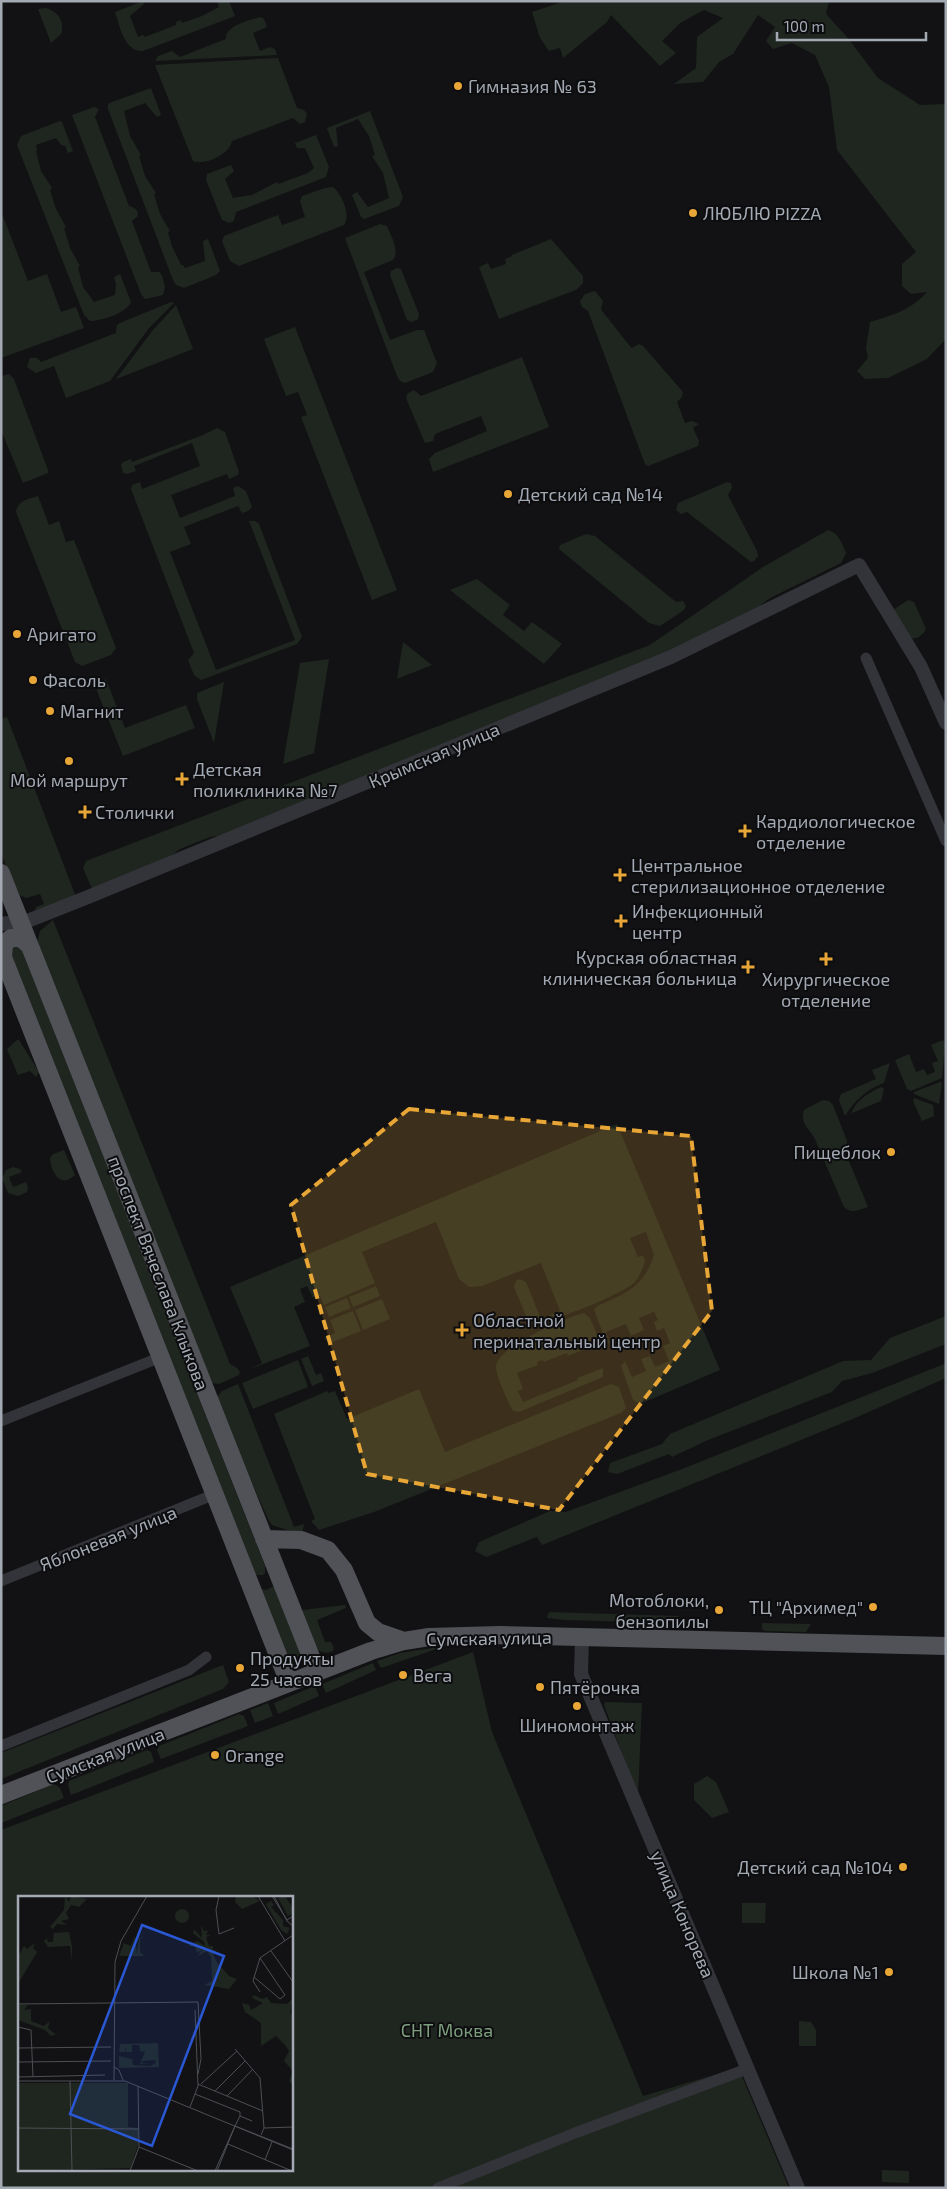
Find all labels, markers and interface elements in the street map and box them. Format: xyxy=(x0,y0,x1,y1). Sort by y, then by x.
scale bar xyxy=(777,10,926,42)
text: 100 m xyxy=(784,17,825,35)
place label: Гимназия № 63 xyxy=(468,75,597,97)
marker: Гимназия № 63 xyxy=(452,80,464,92)
place label: ЛЮБЛЮ PIZZA xyxy=(703,202,822,224)
marker: ЛЮБЛЮ PIZZA xyxy=(687,207,699,219)
place label: Детский сад №14 xyxy=(518,483,663,505)
marker: Детский сад №14 xyxy=(502,488,514,500)
place label: Аригато xyxy=(27,623,96,645)
marker: Аригато xyxy=(11,628,23,640)
place label: Фасоль xyxy=(43,669,106,691)
marker: Фасоль xyxy=(27,674,39,686)
place label: Магнит xyxy=(60,700,124,722)
marker: Магнит xyxy=(44,705,56,717)
street label: Крымская улица xyxy=(365,717,503,793)
marker: Мой маршрут xyxy=(63,755,75,767)
place label: Детская поликлиника №7 xyxy=(193,758,338,801)
place label: Мой маршрут xyxy=(10,769,128,791)
marker: Детская поликлиника №7 xyxy=(175,772,189,786)
place label: Столички xyxy=(95,801,175,823)
marker: Столички xyxy=(79,806,91,818)
place label: Кардиологическое отделение xyxy=(756,810,916,853)
marker: Кардиологическое отделение xyxy=(738,824,752,838)
place label: Центральное стерилизационное отделение xyxy=(631,854,885,897)
marker: Центральное стерилизационное отделение xyxy=(613,868,627,882)
place label: Инфекционный центр xyxy=(632,900,763,943)
marker: Инфекционный центр xyxy=(614,914,628,928)
place label: Курская областная клиническая больница xyxy=(543,946,737,989)
marker: Хирургическое отделение xyxy=(819,952,833,966)
marker: Курская областная клиническая больница xyxy=(741,960,755,974)
place label: Хирургическое отделение xyxy=(762,968,890,1011)
place label: Пищеблок xyxy=(793,1141,881,1163)
marker: Пищеблок xyxy=(885,1146,897,1158)
street label: проспект Вячеслава Клыкова xyxy=(104,1153,214,1393)
place label: Областной перинатальный центр xyxy=(473,1309,661,1352)
marker: Областной перинатальный центр xyxy=(455,1323,469,1337)
street label: Яблоневая улица xyxy=(36,1500,180,1576)
place label: Мотоблоки, бензопилы xyxy=(609,1589,709,1632)
place label: ТЦ "Архимед" xyxy=(749,1596,863,1618)
marker: ТЦ "Архимед" xyxy=(867,1601,879,1613)
marker: Мотоблоки, бензопилы xyxy=(713,1604,725,1616)
street label: Сумская улица xyxy=(426,1626,552,1650)
place label: Продукты 25 часов xyxy=(250,1647,334,1690)
marker: Продукты 25 часов xyxy=(234,1662,246,1674)
place label: Вега xyxy=(413,1664,452,1686)
marker: Вега xyxy=(397,1669,409,1681)
place label: Пятёрочка xyxy=(550,1676,640,1698)
marker: Пятёрочка xyxy=(534,1681,546,1693)
marker: Шиномонтаж xyxy=(571,1700,583,1712)
place label: Шиномонтаж xyxy=(519,1714,635,1736)
street label: Сумская улица xyxy=(42,1722,168,1788)
place label: Orange xyxy=(225,1744,284,1766)
marker: Orange xyxy=(209,1749,221,1761)
street label: улица Конорева xyxy=(646,1847,720,1981)
place label: Детский сад №104 xyxy=(737,1856,893,1878)
marker: Детский сад №104 xyxy=(897,1861,909,1873)
inset map xyxy=(18,1896,292,2172)
place label: Школа №1 xyxy=(792,1961,879,1983)
marker: Школа №1 xyxy=(883,1966,895,1978)
park label: СНТ Моква xyxy=(401,2019,493,2041)

